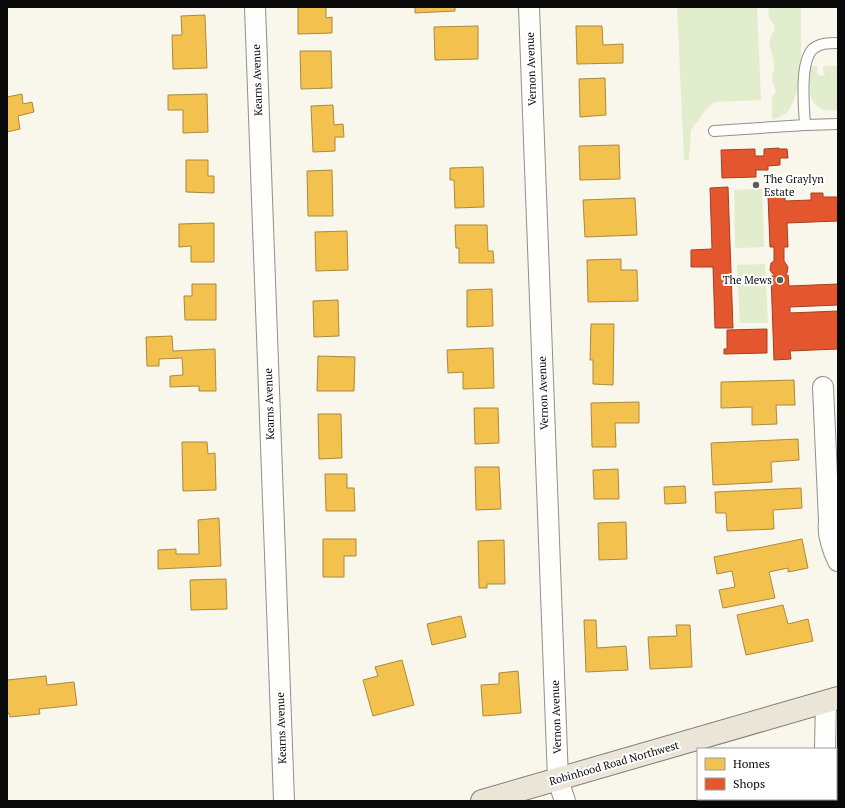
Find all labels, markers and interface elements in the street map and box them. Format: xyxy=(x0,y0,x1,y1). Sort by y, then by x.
street label: Vernon Avenue xyxy=(523,31,539,106)
street label: Kearns Avenue xyxy=(249,43,265,116)
place label: The Graylyn Estate xyxy=(764,172,824,199)
marker: The Graylyn Estate xyxy=(751,180,761,190)
place label: The Mews xyxy=(723,273,772,287)
marker: The Mews xyxy=(775,275,785,285)
street label: Vernon Avenue xyxy=(535,355,551,430)
street label: Kearns Avenue xyxy=(261,367,277,440)
street label: Vernon Avenue xyxy=(548,679,564,754)
street label: Kearns Avenue xyxy=(273,691,289,764)
street label: Robinhood Road Northwest xyxy=(547,738,681,788)
legend xyxy=(697,748,837,800)
text: Homes xyxy=(733,756,770,771)
text: Shops xyxy=(733,776,765,791)

